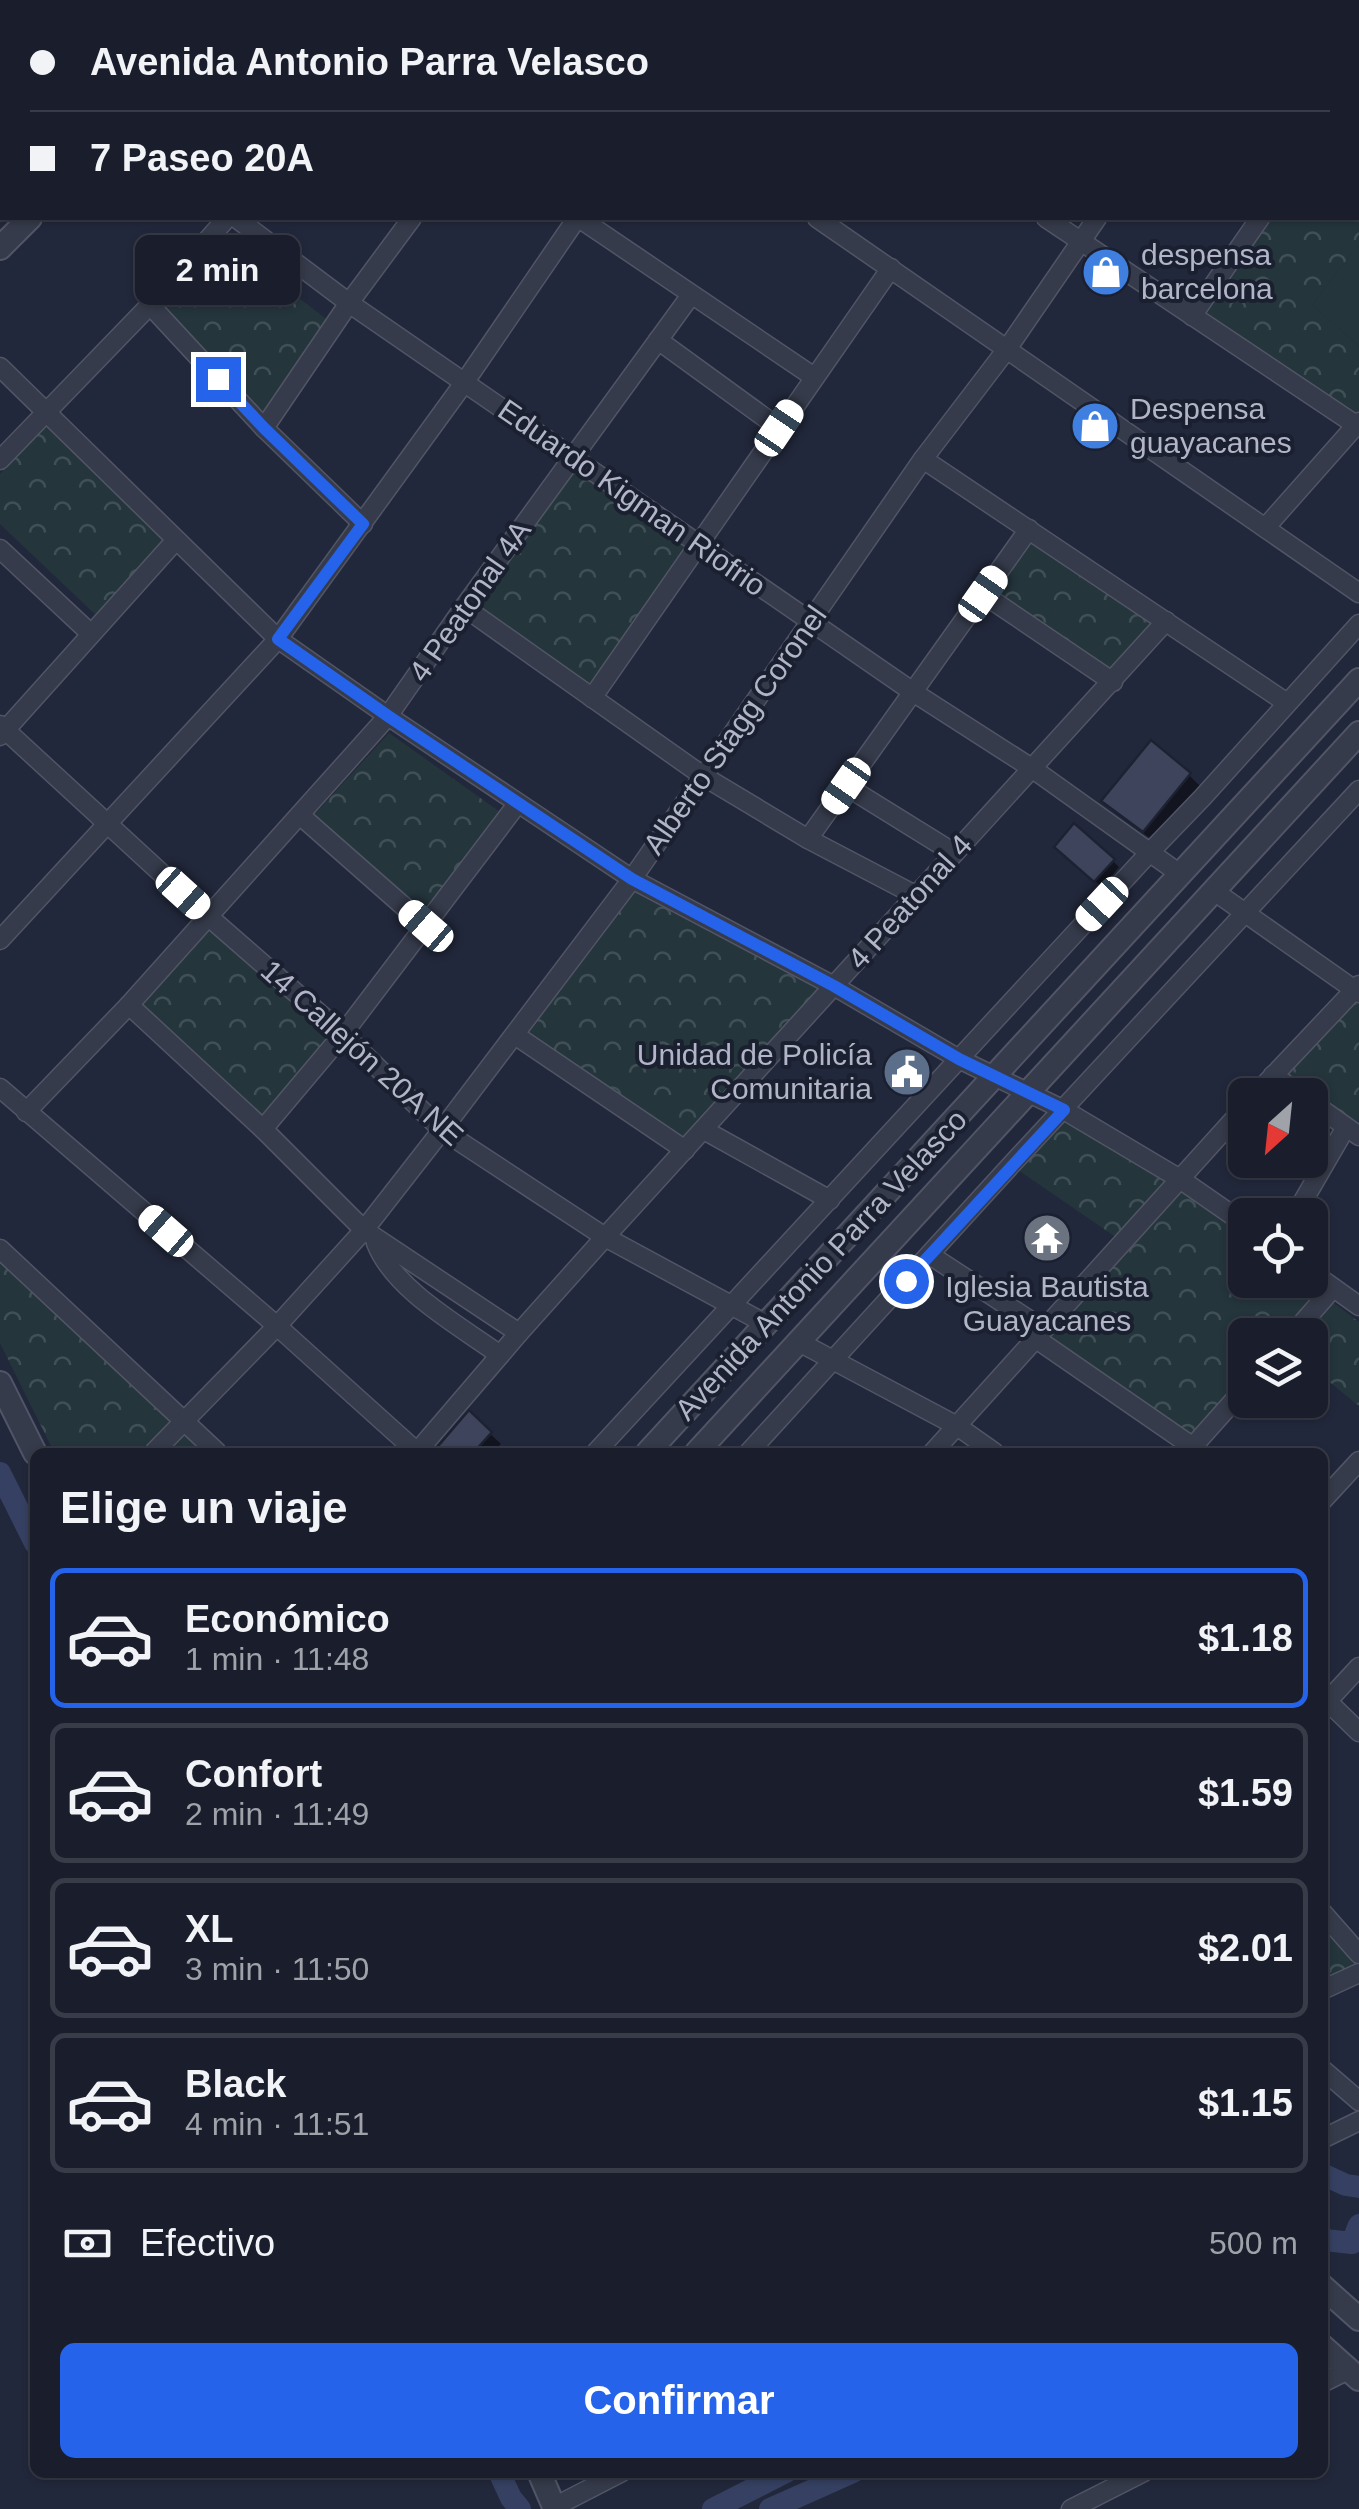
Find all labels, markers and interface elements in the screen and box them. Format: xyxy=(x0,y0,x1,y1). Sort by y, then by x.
text: Avenida Antonio Parra Velasco xyxy=(90,41,649,83)
text: 7 Paseo 20A xyxy=(90,137,314,179)
callout: 2 min xyxy=(136,234,300,304)
place label: despensa barcelona xyxy=(1141,238,1273,305)
shop icon: despensa barcelona xyxy=(1080,246,1132,298)
text: 2 min xyxy=(176,252,259,288)
route end xyxy=(196,357,241,402)
place label: Despensa guayacanes xyxy=(1130,392,1292,459)
street label: Eduardo Kigman Riofrio xyxy=(492,393,772,602)
car xyxy=(750,395,808,461)
shop icon: Despensa guayacanes xyxy=(1069,400,1121,452)
street label: 4 Peatonal 4A xyxy=(402,514,537,687)
car xyxy=(954,561,1012,627)
street label: Alberto Stagg Coronel xyxy=(636,599,833,860)
car xyxy=(817,753,875,819)
street label: 4 Peatonal 4 xyxy=(841,828,978,975)
car xyxy=(151,862,215,924)
car xyxy=(1071,872,1133,936)
car xyxy=(394,895,458,957)
street label: 14 Callejón 20A NE xyxy=(255,953,470,1152)
place label: Unidad de Policía Comunitaria xyxy=(637,1038,872,1105)
public building icon: Unidad de Policía Comunitaria xyxy=(881,1046,933,1098)
north arrow xyxy=(1228,1078,1328,1178)
map controls xyxy=(1228,1078,1328,1418)
street label: Avenida Antonio Parra Velasco xyxy=(668,1103,973,1426)
button: locate xyxy=(1228,1198,1328,1298)
car xyxy=(134,1200,198,1262)
temple icon: Iglesia Bautista Guayacanes xyxy=(1021,1212,1073,1264)
route start xyxy=(884,1259,929,1304)
place label: Iglesia Bautista Guayacanes xyxy=(945,1270,1149,1337)
button: layers xyxy=(1228,1318,1328,1418)
text: Elige un viaje xyxy=(60,1482,348,1533)
icon: car xyxy=(65,1593,155,1683)
text: Económico xyxy=(185,1598,390,1640)
text: $1.18 xyxy=(1198,1617,1293,1659)
text: 1 min · 11:48 xyxy=(185,1641,369,1677)
icon: car xyxy=(65,1748,155,1838)
text: Confort xyxy=(185,1753,322,1795)
text: $1.59 xyxy=(1198,1772,1293,1814)
text: 2 min · 11:49 xyxy=(185,1796,369,1832)
icon: car xyxy=(65,1903,155,1993)
text: XL xyxy=(185,1908,234,1950)
text: $2.01 xyxy=(1198,1927,1293,1969)
text: 3 min · 11:50 xyxy=(185,1951,369,1987)
icon: car xyxy=(65,2058,155,2148)
text: Black xyxy=(185,2063,286,2105)
text: $1.15 xyxy=(1198,2082,1293,2124)
text: 4 min · 11:51 xyxy=(185,2106,369,2142)
icon: cash xyxy=(60,2216,115,2271)
text: Efectivo xyxy=(140,2222,275,2264)
text: 500 m xyxy=(1209,2225,1298,2261)
button: Confirmar xyxy=(60,2343,1298,2458)

